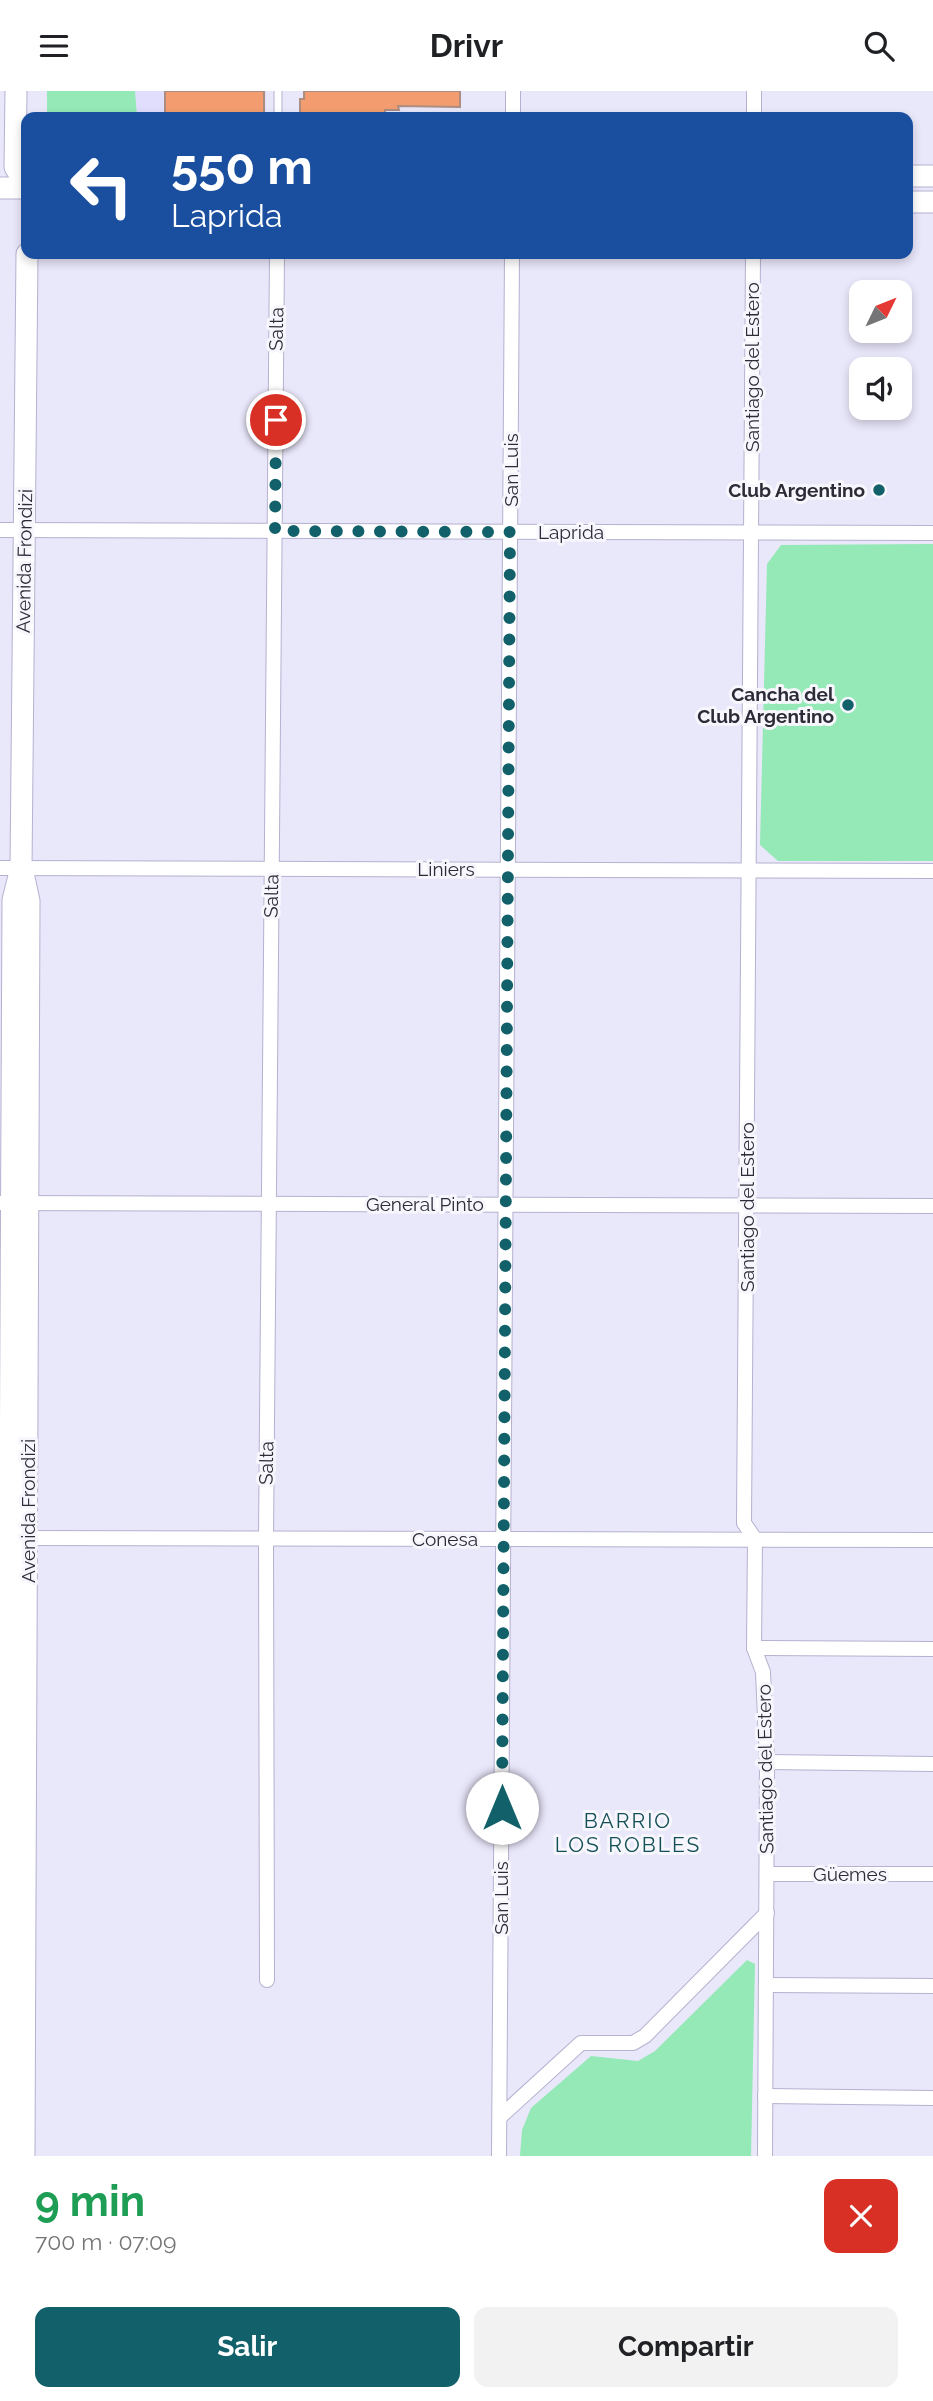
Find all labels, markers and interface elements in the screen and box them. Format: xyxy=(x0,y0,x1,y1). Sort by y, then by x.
icon: menu xyxy=(35,27,73,65)
text: Drivr xyxy=(430,27,503,64)
icon: search xyxy=(860,27,898,65)
text: 550 m xyxy=(171,138,313,195)
icon: left xyxy=(56,140,147,231)
text: Laprida xyxy=(171,197,282,234)
north arrow xyxy=(849,280,912,343)
map controls xyxy=(849,280,912,420)
street label: Santiago del Estero xyxy=(741,282,763,452)
street label: Salta xyxy=(265,307,287,351)
button: sound xyxy=(849,357,912,420)
pin xyxy=(246,390,306,450)
icon: arrive xyxy=(257,401,295,439)
street label: San Luis xyxy=(500,433,522,507)
place label: Club Argentino xyxy=(728,479,865,501)
marker: Club Argentino xyxy=(871,482,887,498)
street label: Avenida Frondizi xyxy=(12,489,36,633)
street label: Laprida xyxy=(538,521,604,543)
place label: Cancha del Club Argentino xyxy=(697,683,835,727)
marker: Cancha del Club Argentino xyxy=(840,697,856,713)
street label: Liniers xyxy=(417,858,475,880)
street label: Salta xyxy=(260,874,282,918)
street label: Santiago del Estero xyxy=(736,1122,758,1292)
street label: General Pinto xyxy=(366,1193,484,1215)
street label: Avenida Frondizi xyxy=(17,1439,39,1583)
street label: Salta xyxy=(255,1441,277,1485)
street label: Conesa xyxy=(412,1528,478,1550)
street label: Santiago del Estero xyxy=(753,1684,777,1854)
position arrow xyxy=(465,1771,539,1845)
district label: BARRIO LOS ROBLES xyxy=(555,1808,701,1857)
street label: San Luis xyxy=(490,1861,512,1935)
street label: Güemes xyxy=(813,1863,887,1885)
text: 9 min xyxy=(35,2177,145,2226)
button: close xyxy=(824,2179,898,2253)
text: 700 m · 07:09 xyxy=(35,2228,177,2255)
button: Salir xyxy=(35,2307,460,2387)
button: Compartir xyxy=(474,2307,898,2387)

